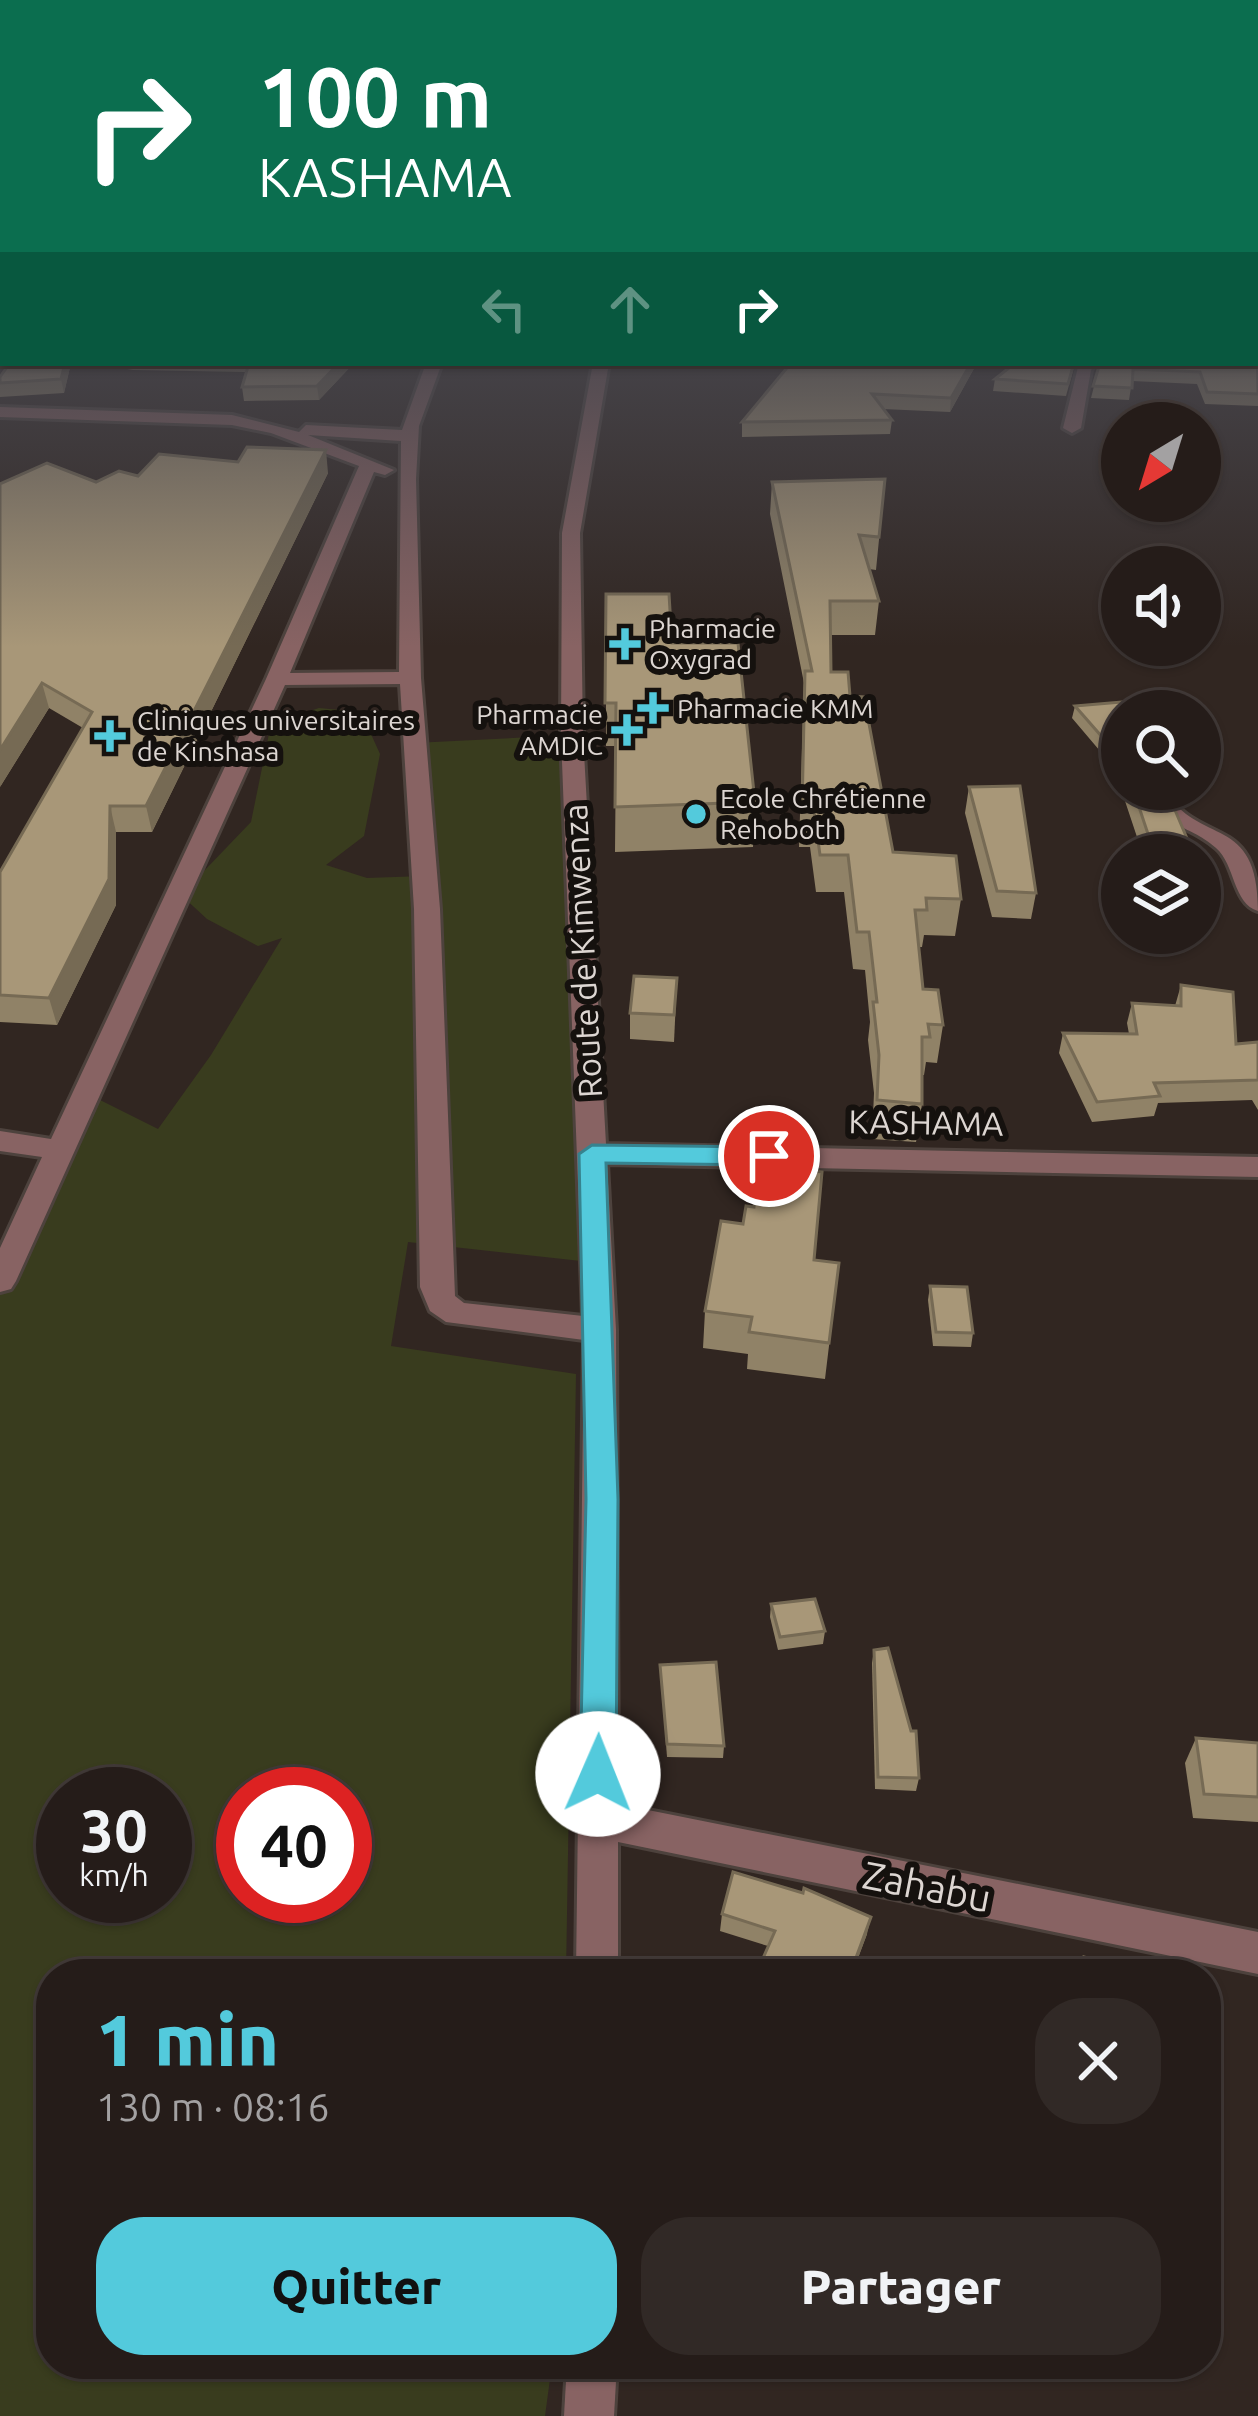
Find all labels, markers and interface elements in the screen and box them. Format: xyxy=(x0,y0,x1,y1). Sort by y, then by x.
icon: right xyxy=(60,48,216,204)
text: 100 m xyxy=(258,49,492,143)
text: KASHAMA xyxy=(258,147,512,207)
icon: left xyxy=(471,276,537,342)
icon: ahead xyxy=(597,276,663,342)
icon: right xyxy=(723,276,789,342)
north arrow xyxy=(1101,402,1221,522)
map controls xyxy=(1101,402,1221,954)
button: sound xyxy=(1101,546,1221,666)
place label: Pharmacie Oxygrad xyxy=(649,613,776,674)
marker: Pharmacie Oxygrad xyxy=(612,631,638,657)
button: search xyxy=(1101,690,1221,810)
place label: Pharmacie KMM xyxy=(677,693,873,723)
marker: Pharmacie KMM xyxy=(640,695,666,721)
place label: Pharmacie AMDIC xyxy=(476,699,603,760)
place label: Cliniques universitaires de Kinshasa xyxy=(137,705,415,766)
marker: Pharmacie AMDIC xyxy=(614,717,640,743)
marker: Cliniques universitaires de Kinshasa xyxy=(94,720,126,752)
place label: Ecole Chrétienne Rehoboth xyxy=(720,783,926,844)
marker: Ecole Chrétienne Rehoboth xyxy=(683,801,709,827)
street label: Route de Kimwenza xyxy=(556,803,608,1099)
button: layers xyxy=(1101,834,1221,954)
street label: KASHAMA xyxy=(848,1102,1004,1142)
pin xyxy=(718,1105,820,1207)
icon: arrive xyxy=(736,1123,802,1189)
position arrow xyxy=(535,1711,661,1837)
speed limit sign: 40 xyxy=(216,1767,372,1923)
text: 30 xyxy=(80,1796,148,1863)
street label: Zahabu xyxy=(859,1853,995,1919)
text: km/h xyxy=(79,1858,149,1892)
button: close xyxy=(1035,1998,1161,2124)
text: 1 min xyxy=(96,1999,279,2080)
text: 130 m · 08:16 xyxy=(96,2085,330,2128)
button: Quitter xyxy=(96,2217,617,2355)
button: Partager xyxy=(641,2217,1161,2355)

